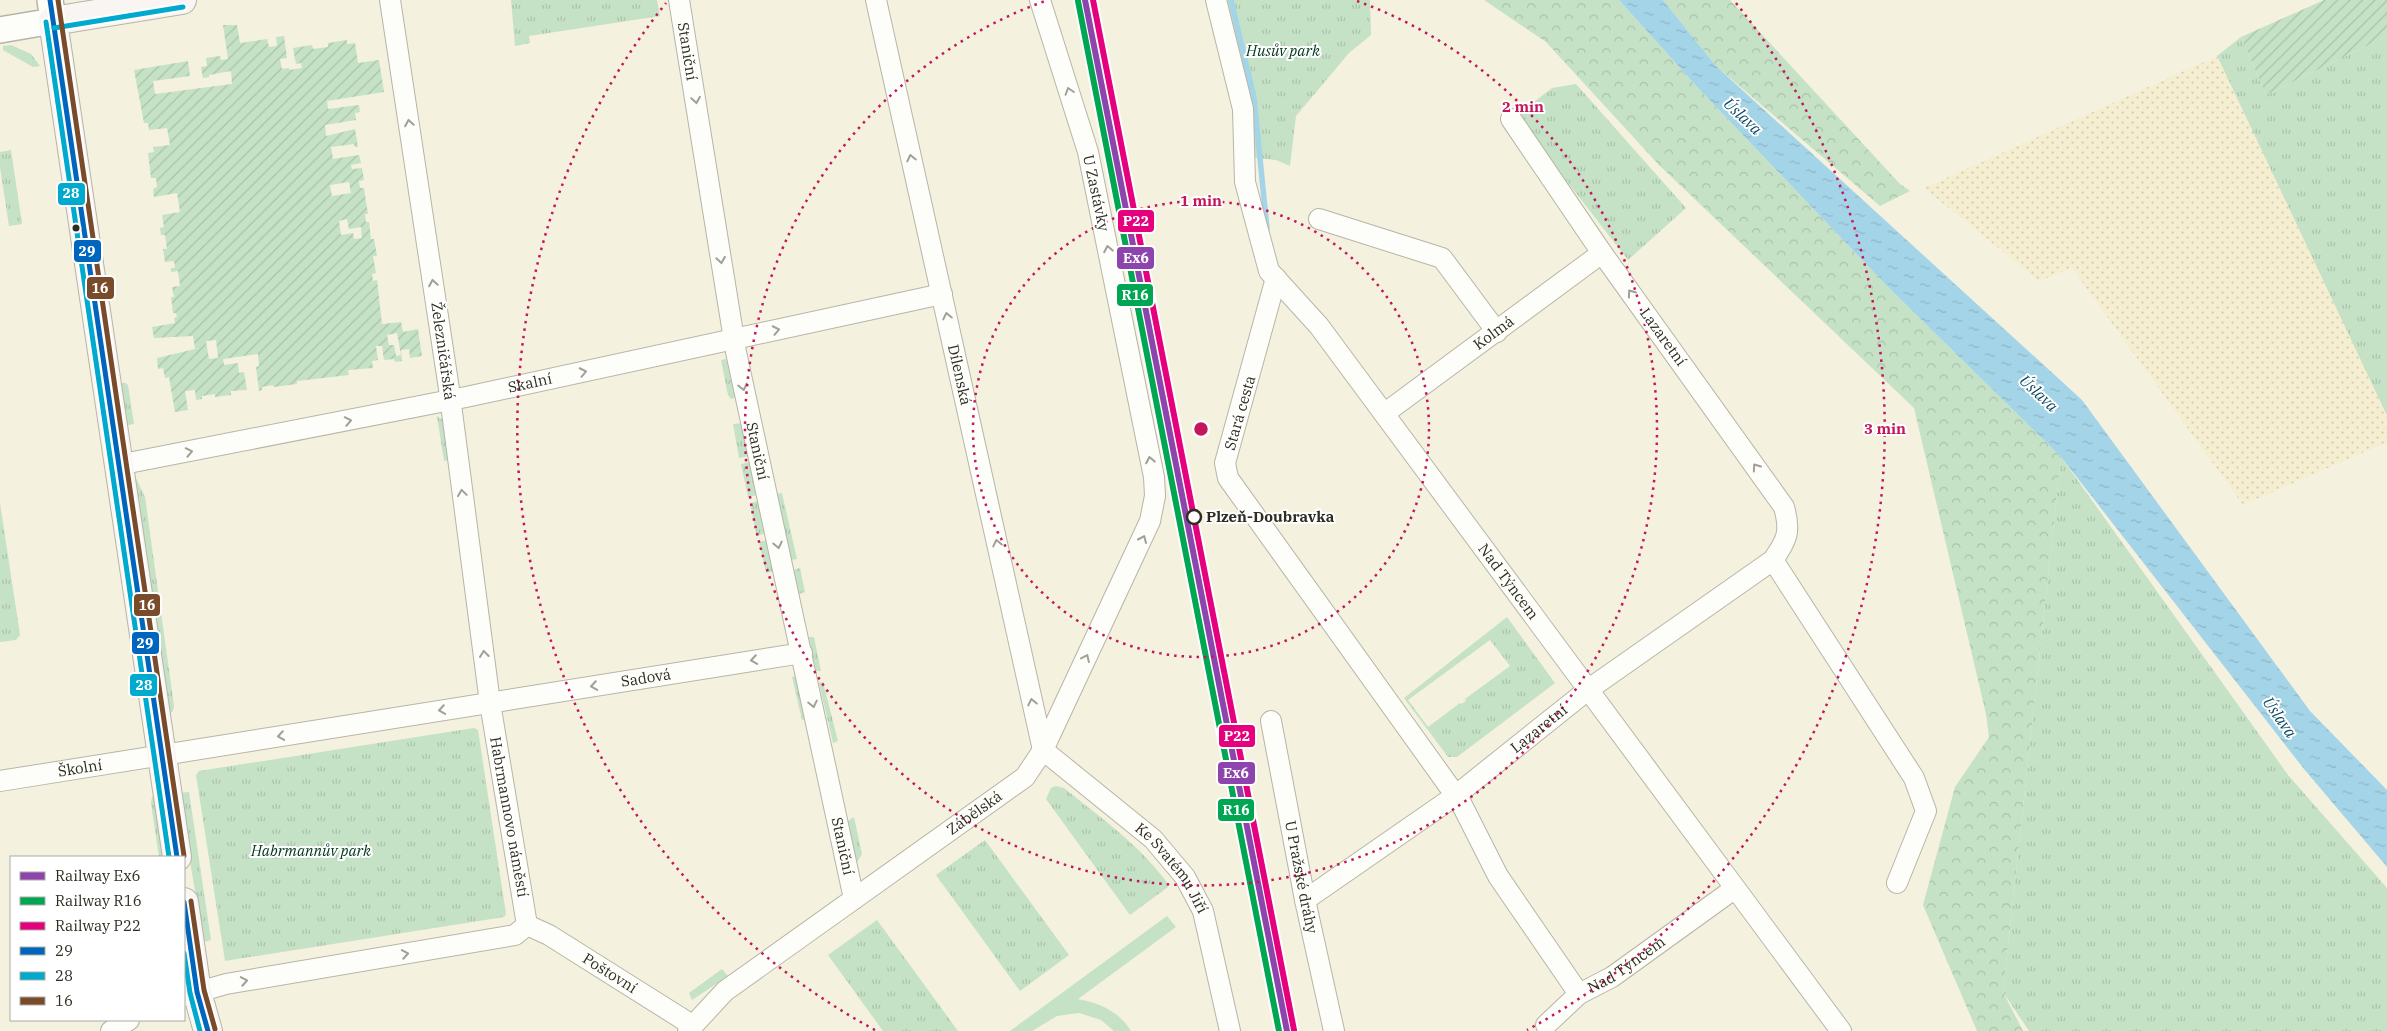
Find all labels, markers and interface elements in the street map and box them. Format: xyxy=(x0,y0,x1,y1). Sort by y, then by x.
street label: Staniční xyxy=(674,21,702,82)
park label: Husův park xyxy=(1245,41,1320,60)
one-way arrow xyxy=(1064,88,1074,96)
water label: Úslava xyxy=(1720,92,1767,139)
one-way arrow xyxy=(691,95,701,104)
text: 2 min xyxy=(1502,97,1544,116)
one-way arrow xyxy=(404,118,414,127)
one-way arrow xyxy=(906,153,917,162)
street label: U Zastávky xyxy=(1079,153,1114,233)
line badge: 28 xyxy=(57,182,86,206)
text: 28 xyxy=(63,184,79,202)
text: 1 min xyxy=(1180,191,1222,210)
line badge: P22 xyxy=(1117,209,1155,233)
text: P22 xyxy=(1123,212,1149,230)
unlabelled marker xyxy=(71,223,81,233)
line badge: 29 xyxy=(73,239,102,263)
text: 29 xyxy=(79,242,95,260)
one-way arrow xyxy=(1103,244,1113,253)
line badge: Ex6 xyxy=(1116,246,1155,270)
text: Ex6 xyxy=(1123,249,1149,267)
one-way arrow xyxy=(716,256,726,265)
line badge: 16 xyxy=(86,276,115,300)
text: 16 xyxy=(92,279,108,297)
one-way arrow xyxy=(428,279,439,287)
line badge: R16 xyxy=(1116,283,1154,307)
text: R16 xyxy=(1121,286,1149,304)
one-way arrow xyxy=(1628,289,1637,298)
street label: Železničářská xyxy=(427,301,460,401)
street label: Lazaretní xyxy=(1636,304,1691,370)
street label: Kolmá xyxy=(1469,311,1517,354)
one-way arrow xyxy=(942,312,953,321)
one-way arrow xyxy=(772,325,781,336)
street label: Dílenská xyxy=(944,342,976,407)
one-way arrow xyxy=(579,367,588,378)
street label: Skalní xyxy=(506,369,554,397)
water label: Úslava xyxy=(2016,369,2063,416)
street label: Stará cesta xyxy=(1220,373,1259,452)
one-way arrow xyxy=(738,382,748,391)
one-way arrow xyxy=(344,416,353,427)
text: 3 min xyxy=(1864,419,1906,438)
street label: Staniční xyxy=(742,420,773,482)
centre of rings xyxy=(1192,420,1210,438)
one-way arrow xyxy=(185,448,193,458)
one-way arrow xyxy=(1146,455,1156,464)
one-way arrow xyxy=(1753,464,1762,473)
one-way arrow xyxy=(458,489,468,498)
place label: Plzeň-Doubravka xyxy=(1206,507,1335,526)
marker: Plzeň-Doubravka xyxy=(1186,509,1202,525)
one-way arrow xyxy=(1136,535,1147,544)
one-way arrow xyxy=(992,539,1003,548)
street label: Nad Týncem xyxy=(1474,540,1543,623)
one-way arrow xyxy=(772,541,783,550)
line badge: 16 xyxy=(133,593,161,617)
text: 16 xyxy=(139,596,155,614)
line badge: 29 xyxy=(131,631,160,655)
text: 29 xyxy=(137,634,153,652)
one-way arrow xyxy=(479,650,490,658)
one-way arrow xyxy=(1080,654,1090,663)
one-way arrow xyxy=(750,655,758,665)
street label: Sadová xyxy=(619,664,672,691)
line badge: 28 xyxy=(129,673,158,697)
text: 28 xyxy=(136,676,152,694)
one-way arrow xyxy=(589,681,598,691)
water label: Úslava xyxy=(2259,692,2302,742)
one-way arrow xyxy=(1027,697,1038,706)
one-way arrow xyxy=(807,700,818,709)
street label: Lazaretní xyxy=(1506,700,1571,757)
one-way arrow xyxy=(438,705,446,715)
line badge: P22 xyxy=(1218,724,1256,748)
text: P22 xyxy=(1224,727,1250,745)
one-way arrow xyxy=(277,731,286,741)
street label: Habrmannovo náměstí xyxy=(486,735,533,899)
street label: Školní xyxy=(56,755,104,781)
line badge: Ex6 xyxy=(1217,761,1256,785)
text: Ex6 xyxy=(1223,764,1249,782)
street label: Zábělská xyxy=(943,786,1006,839)
line badge: R16 xyxy=(1217,798,1255,822)
text: R16 xyxy=(1222,801,1250,819)
street label: Staniční xyxy=(828,815,859,877)
street label: Ke Svatému Jiří xyxy=(1131,818,1213,917)
street label: U Pražské dráhy xyxy=(1281,819,1322,935)
park label: Habrmannův park xyxy=(250,841,371,860)
legend xyxy=(10,856,185,1021)
text: Railway Ex6 xyxy=(55,866,141,885)
text: Railway R16 xyxy=(55,891,142,910)
text: Railway P22 xyxy=(55,916,141,935)
street label: Nad Týncem xyxy=(1584,932,1669,997)
text: 29 xyxy=(55,941,73,960)
street label: Poštovní xyxy=(579,949,641,997)
one-way arrow xyxy=(400,950,409,960)
text: 28 xyxy=(55,966,73,985)
one-way arrow xyxy=(241,976,249,987)
text: 16 xyxy=(55,991,73,1010)

